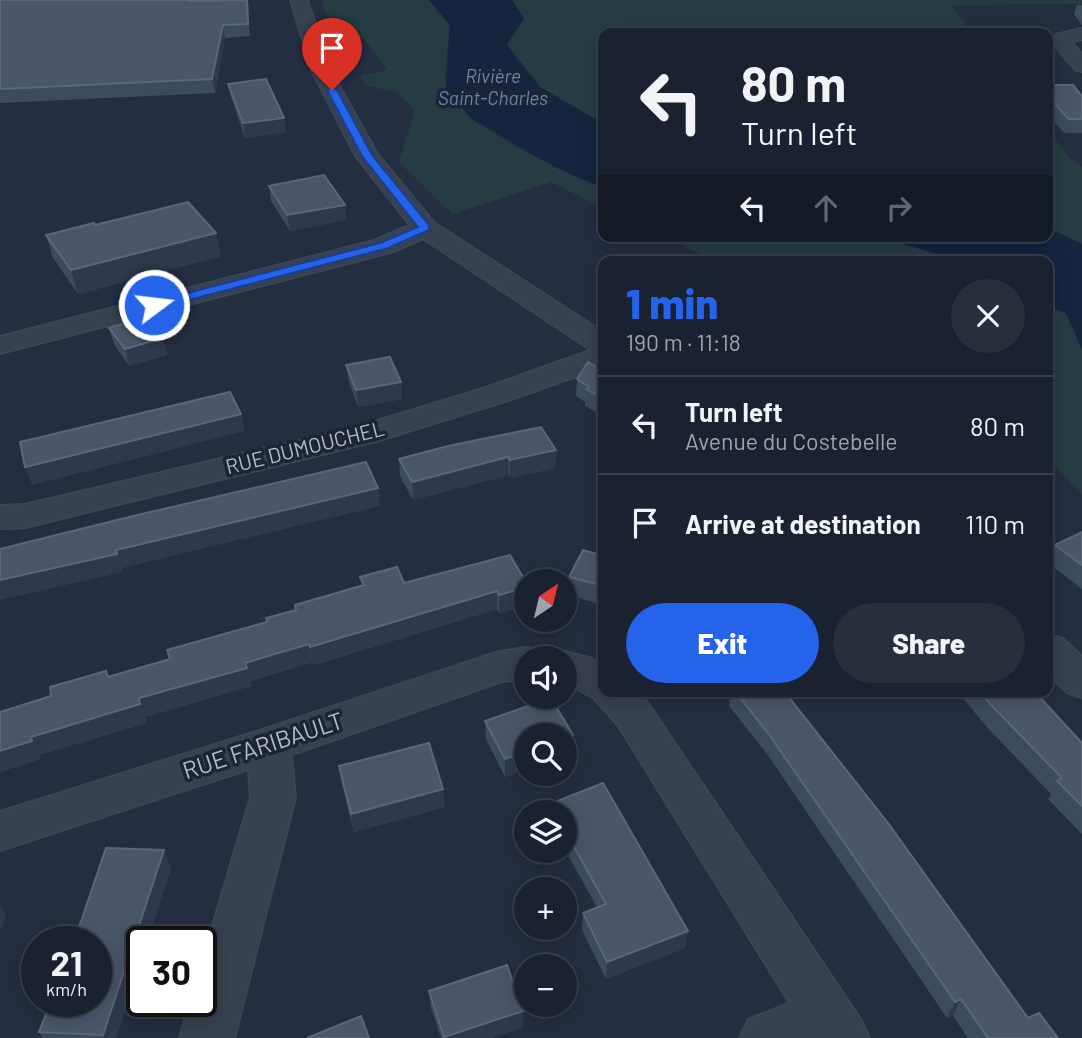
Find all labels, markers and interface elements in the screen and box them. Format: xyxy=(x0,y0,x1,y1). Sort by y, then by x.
pin xyxy=(302,18,362,90)
icon: arrive xyxy=(313,29,351,67)
text: 80 m xyxy=(741,53,846,112)
icon: left xyxy=(626,56,717,147)
water label: Rivière Saint-Charles xyxy=(438,64,548,109)
text: Turn left xyxy=(741,113,858,151)
icon: left xyxy=(734,189,772,227)
icon: ahead xyxy=(807,189,845,227)
icon: right xyxy=(880,189,918,227)
position arrow xyxy=(117,268,191,342)
text: 1 min xyxy=(626,277,718,327)
button: close xyxy=(951,279,1025,353)
text: 190 m · 11:18 xyxy=(626,328,741,356)
text: Turn left xyxy=(685,396,783,427)
icon: left xyxy=(626,406,664,444)
text: 80 m xyxy=(970,410,1025,441)
street label: RUE DUMOUCHEL xyxy=(223,415,387,478)
text: Avenue du Costebelle xyxy=(685,427,897,455)
icon: arrive xyxy=(626,504,664,542)
text: Arrive at destination xyxy=(685,508,921,539)
text: 110 m xyxy=(965,508,1025,539)
north arrow xyxy=(514,569,578,632)
map controls xyxy=(514,569,577,1017)
button: Exit xyxy=(626,603,819,683)
button: Share xyxy=(833,603,1025,683)
button: sound xyxy=(514,646,577,709)
street label: RUE FARIBAULT xyxy=(179,705,346,784)
button: search xyxy=(514,723,577,786)
button: layers xyxy=(514,800,577,863)
button: + xyxy=(514,877,577,940)
speed limit sign: 30 xyxy=(126,926,217,1017)
text: 21 xyxy=(51,941,82,983)
button: − xyxy=(514,954,577,1017)
text: km/h xyxy=(46,978,87,1000)

